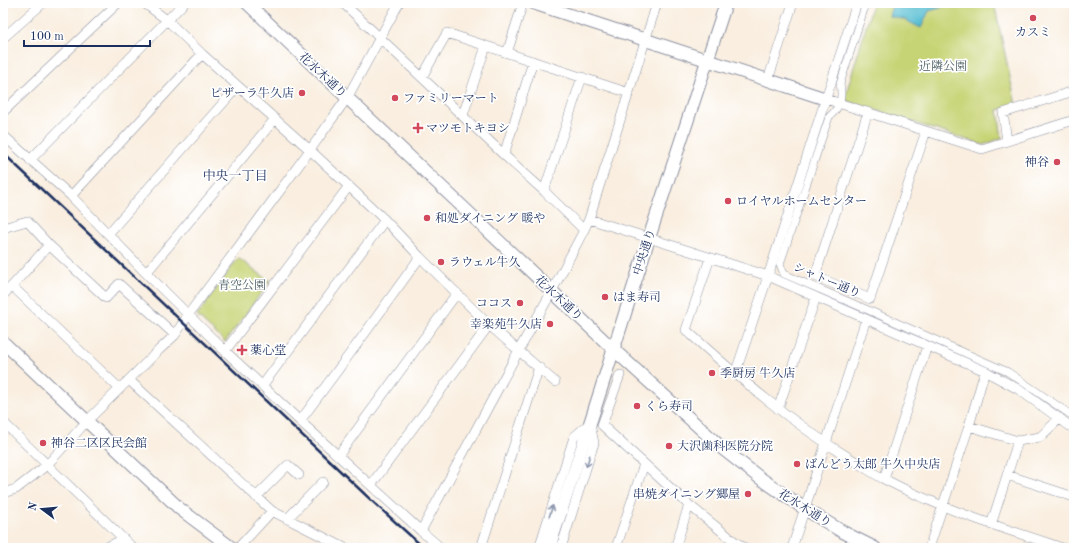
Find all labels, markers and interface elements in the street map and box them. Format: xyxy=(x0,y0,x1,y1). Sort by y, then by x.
marker: カスミ xyxy=(1028,13,1038,23)
scale bar xyxy=(24,22,150,48)
place label: カスミ xyxy=(1015,26,1051,39)
text: 100 m xyxy=(30,31,64,43)
street label: 花水木通り xyxy=(296,49,350,101)
park label: 近隣公園 xyxy=(919,59,967,73)
place label: ピザーラ牛久店 xyxy=(210,86,294,100)
marker: ピザーラ牛久店 xyxy=(297,88,307,98)
place label: ファミリーマート xyxy=(403,92,499,105)
marker: ファミリーマート xyxy=(390,93,400,103)
place label: マツモトキヨシ xyxy=(426,122,510,135)
marker: マツモトキヨシ xyxy=(413,123,423,133)
place label: 神谷 xyxy=(1025,155,1049,169)
marker: 神谷 xyxy=(1052,157,1062,167)
district label: 中央一丁目 xyxy=(202,169,268,183)
place label: ロイヤルホームセンター xyxy=(736,195,867,208)
marker: ロイヤルホームセンター xyxy=(723,196,733,206)
place label: 和処ダイニング 暖や xyxy=(435,211,545,225)
marker: 和処ダイニング 暖や xyxy=(422,213,432,223)
street label: 中央通り xyxy=(630,227,658,277)
place label: ラウェル牛久 xyxy=(449,255,521,269)
marker: ラウェル牛久 xyxy=(436,257,446,267)
street label: シャトー通り xyxy=(791,260,862,300)
street label: 花水木通り xyxy=(532,272,586,324)
park label: 青空公園 xyxy=(218,278,266,292)
place label: はま寿司 xyxy=(613,290,661,304)
marker: はま寿司 xyxy=(600,292,610,302)
place label: ココス xyxy=(476,298,512,310)
marker: ココス xyxy=(515,298,525,308)
place label: 幸楽苑牛久店 xyxy=(470,317,542,331)
marker: 幸楽苑牛久店 xyxy=(545,319,555,329)
place label: 薬心堂 xyxy=(250,343,286,357)
marker: 薬心堂 xyxy=(237,345,247,355)
place label: 季厨房 牛久店 xyxy=(720,366,795,380)
marker: 季厨房 牛久店 xyxy=(707,368,717,378)
place label: くら寿司 xyxy=(645,399,693,413)
marker: くら寿司 xyxy=(632,401,642,411)
place label: 神谷二区区民会館 xyxy=(51,436,147,450)
marker: 神谷二区区民会館 xyxy=(38,438,48,448)
place label: 大沢歯科医院分院 xyxy=(677,439,773,453)
marker: 大沢歯科医院分院 xyxy=(664,441,674,451)
one-way arrow xyxy=(584,454,591,467)
place label: ばんどう太郎 牛久中央店 xyxy=(805,457,940,471)
marker: ばんどう太郎 牛久中央店 xyxy=(792,459,802,469)
street label: 花水木通り xyxy=(776,486,834,530)
place label: 串焼ダイニング郷屋 xyxy=(633,487,740,501)
north arrow xyxy=(22,489,62,529)
marker: 串焼ダイニング郷屋 xyxy=(743,489,753,499)
text: N xyxy=(27,501,40,512)
one-way arrow xyxy=(547,505,555,517)

